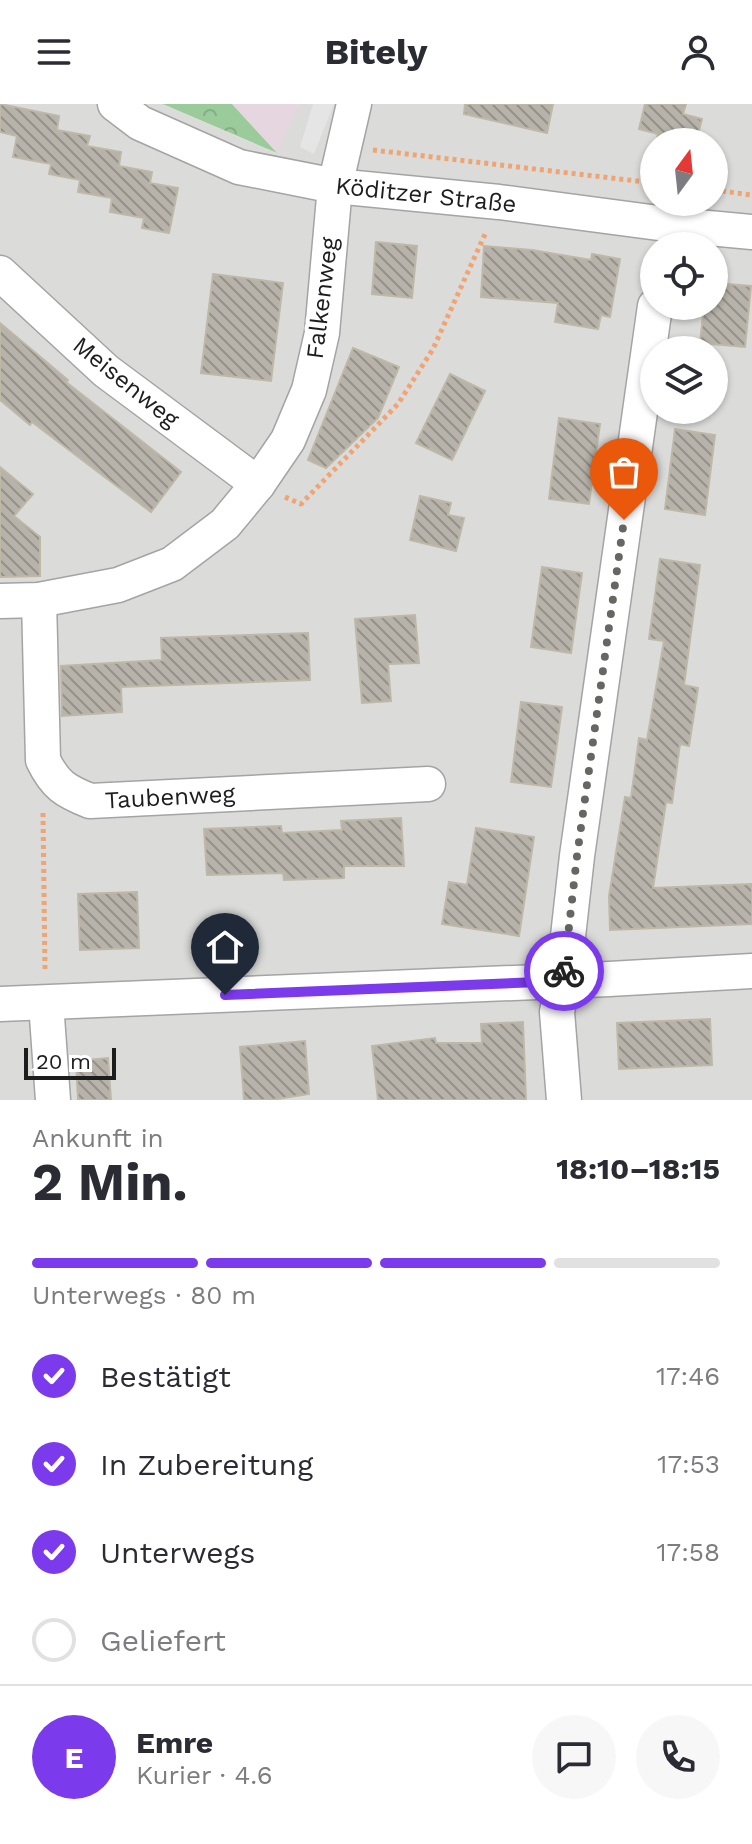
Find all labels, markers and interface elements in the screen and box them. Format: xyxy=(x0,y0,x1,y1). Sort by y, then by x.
icon: menu xyxy=(32,30,76,74)
icon: person xyxy=(676,30,720,74)
text: Bitely xyxy=(324,31,428,73)
north arrow xyxy=(640,128,728,216)
map controls xyxy=(640,128,728,424)
street label: Köditzer Straße xyxy=(334,172,518,218)
button: locate xyxy=(640,232,728,320)
street label: Falkenweg xyxy=(301,235,343,360)
street label: Meisenweg xyxy=(67,331,185,433)
button: layers xyxy=(640,336,728,424)
pin xyxy=(590,438,658,520)
icon: bag xyxy=(602,450,646,494)
street label: Taubenweg xyxy=(104,780,236,814)
pin xyxy=(191,913,259,995)
icon: home xyxy=(203,925,247,969)
courier xyxy=(524,931,604,1011)
icon: bike xyxy=(542,949,586,993)
scale bar xyxy=(24,1044,116,1080)
text: 20 m xyxy=(36,1049,91,1074)
text: Ankunft in xyxy=(32,1123,164,1153)
text: 18:10–18:15 xyxy=(556,1151,720,1186)
text: 2 Min. xyxy=(32,1152,188,1213)
text: Unterwegs · 80 m xyxy=(32,1280,256,1310)
icon: check xyxy=(32,1354,76,1398)
text: Bestätigt xyxy=(100,1359,231,1394)
text: 17:46 xyxy=(656,1361,720,1391)
icon: check xyxy=(32,1442,76,1486)
text: In Zubereitung xyxy=(100,1447,313,1482)
text: 17:53 xyxy=(657,1449,720,1479)
icon: check xyxy=(32,1530,76,1574)
text: Unterwegs xyxy=(100,1535,255,1570)
text: 17:58 xyxy=(656,1537,720,1567)
text: Geliefert xyxy=(100,1623,226,1658)
button: chat xyxy=(532,1715,616,1799)
button: phone xyxy=(636,1715,720,1799)
text: Emre xyxy=(136,1725,213,1760)
text: E xyxy=(65,1740,83,1775)
text: Kurier · 4.6 xyxy=(136,1760,273,1790)

